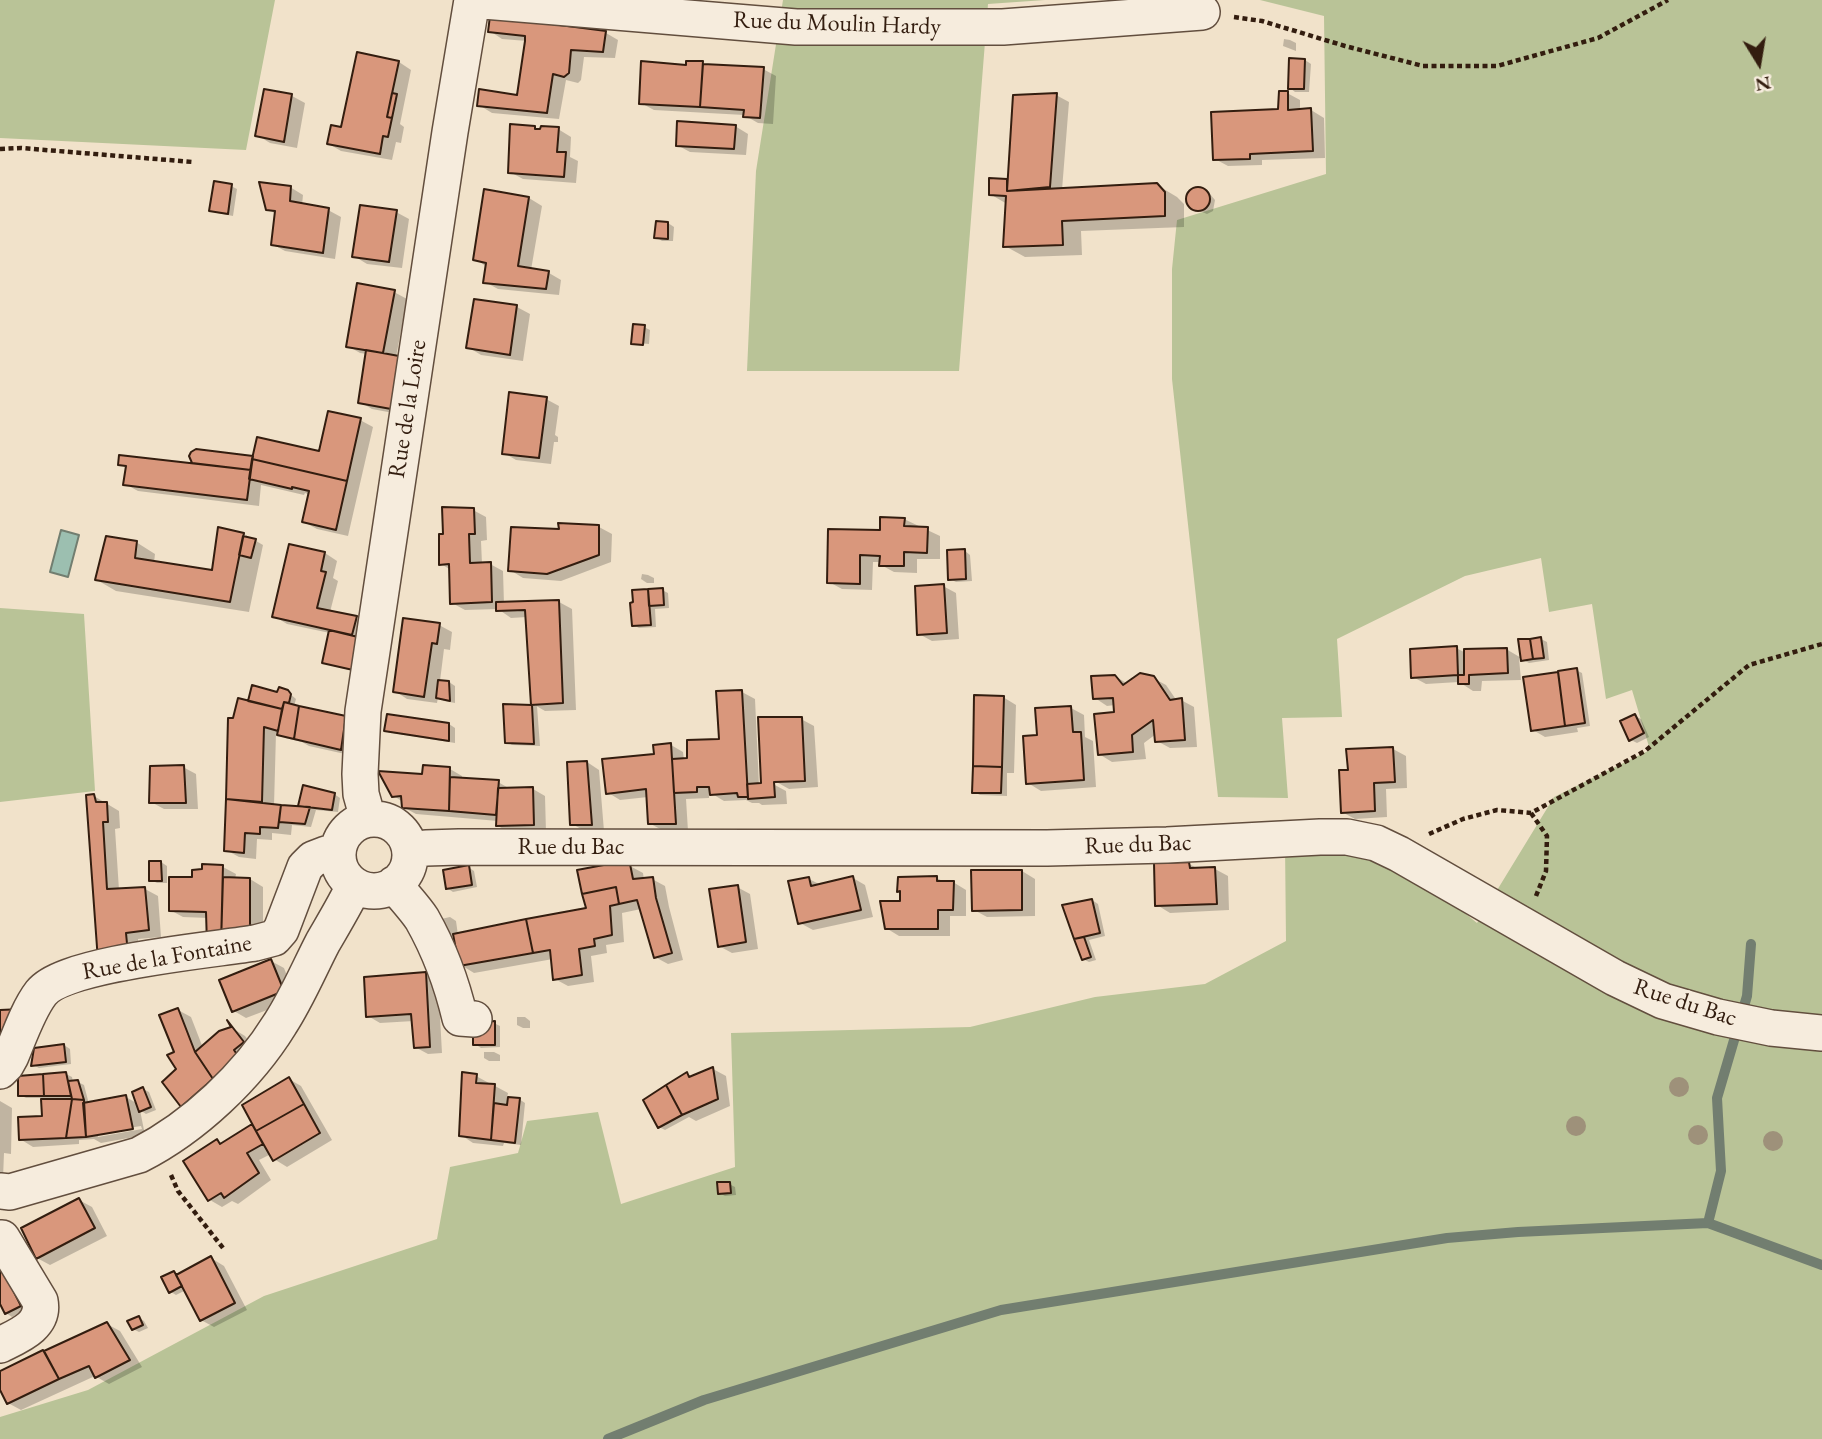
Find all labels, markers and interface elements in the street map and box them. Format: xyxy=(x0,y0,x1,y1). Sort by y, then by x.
street label: Rue du Moulin Hardy xyxy=(733,6,941,42)
north arrow xyxy=(1724,28,1794,98)
text: N xyxy=(1753,70,1773,98)
street label: Rue de la Loire xyxy=(383,338,433,480)
street label: Rue du Bac xyxy=(1084,829,1192,861)
street label: Rue du Bac xyxy=(518,833,624,861)
street label: Rue de la Fontaine xyxy=(80,929,254,987)
street label: Rue du Bac xyxy=(1630,973,1740,1033)

